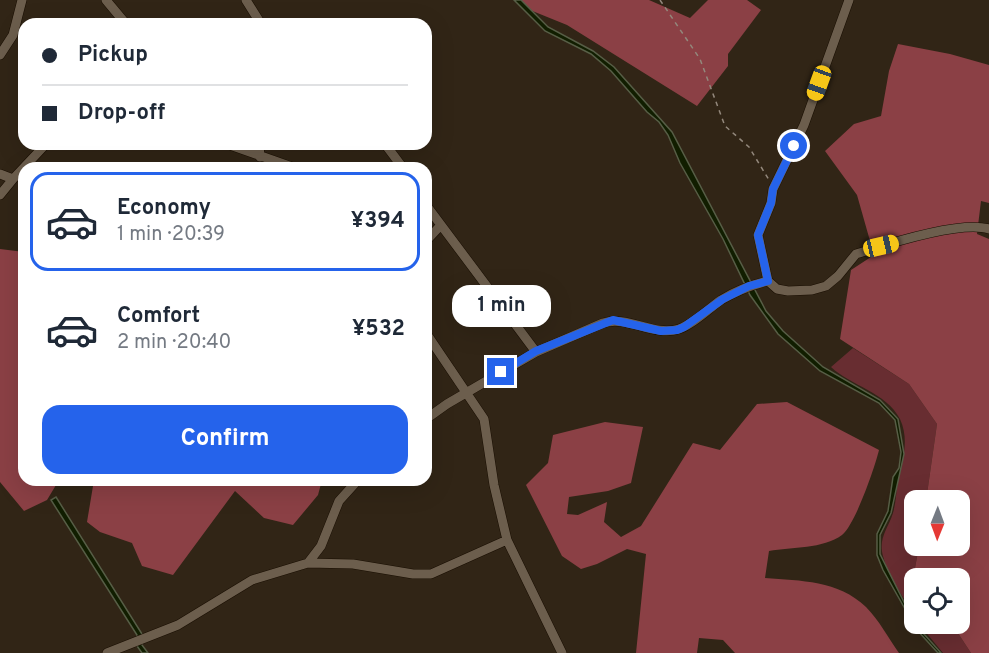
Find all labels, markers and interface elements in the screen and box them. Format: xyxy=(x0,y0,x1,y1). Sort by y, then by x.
text: Pickup xyxy=(78,42,148,69)
car xyxy=(804,63,834,103)
text: Drop-off xyxy=(78,100,165,127)
route start xyxy=(780,132,807,159)
icon: car xyxy=(45,195,99,249)
text: Economy xyxy=(117,195,211,222)
text: ¥394 xyxy=(351,208,405,235)
text: 1 min · 20:39 xyxy=(117,222,225,248)
car xyxy=(861,233,901,259)
callout: 1 min xyxy=(452,285,550,327)
text: 1 min xyxy=(477,293,526,319)
icon: car xyxy=(45,303,99,357)
text: Comfort xyxy=(117,303,200,330)
text: ¥532 xyxy=(352,316,405,343)
text: 2 min · 20:40 xyxy=(117,330,231,356)
route end xyxy=(487,358,514,385)
button: Confirm xyxy=(42,405,408,474)
north arrow xyxy=(904,490,970,556)
map controls xyxy=(904,490,970,634)
button: locate xyxy=(904,568,970,634)

